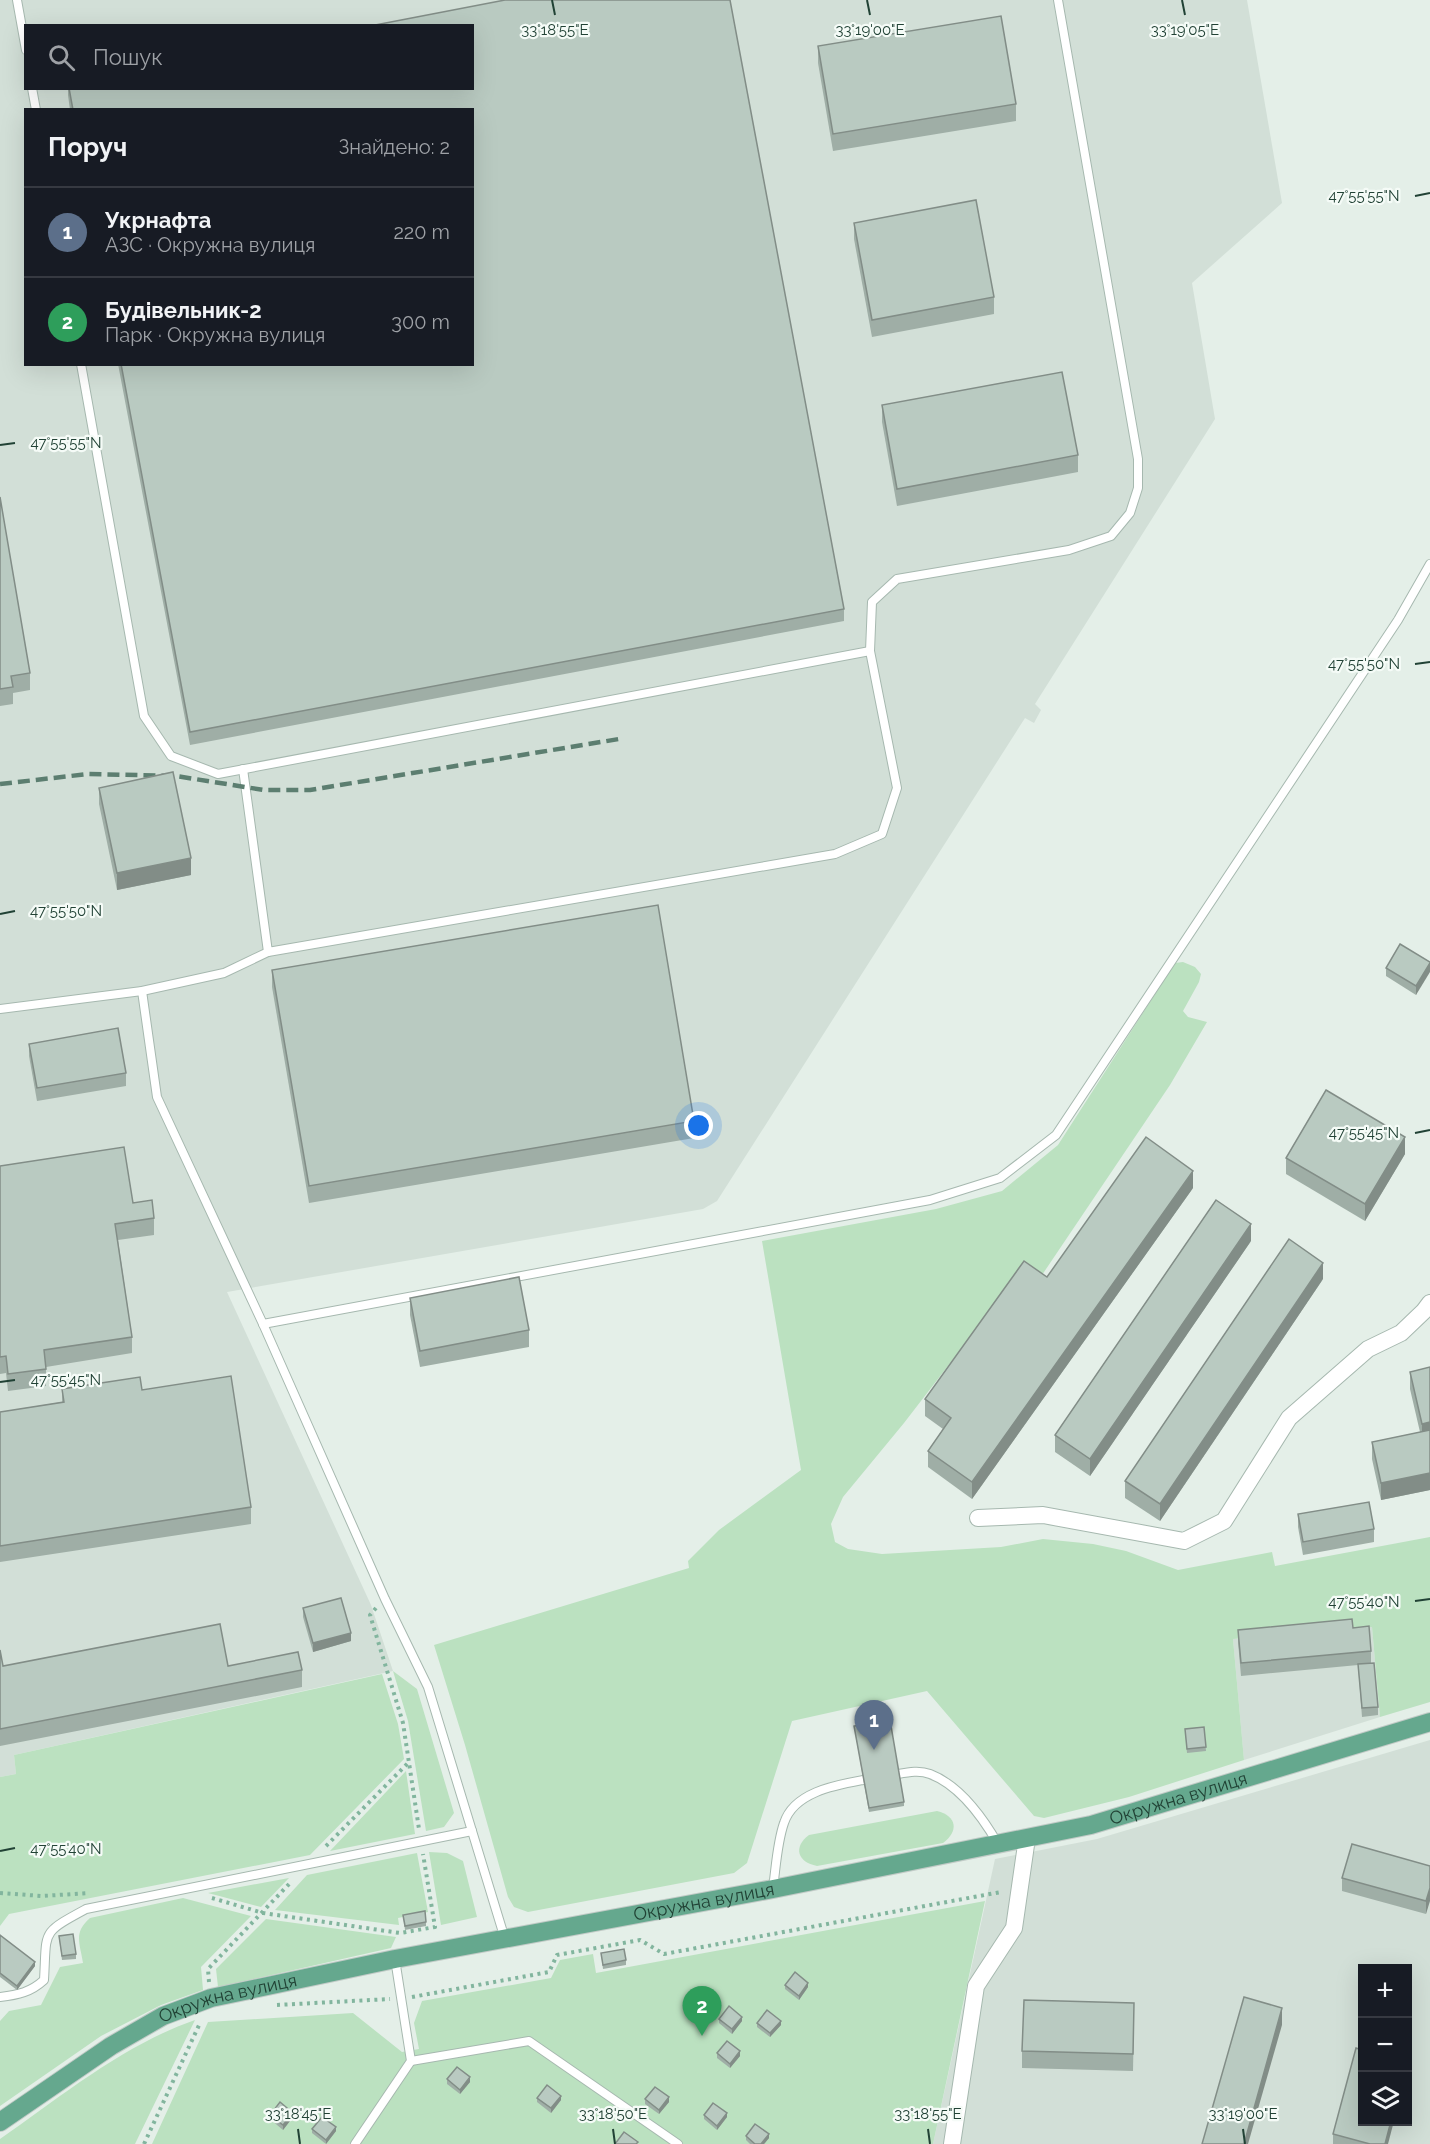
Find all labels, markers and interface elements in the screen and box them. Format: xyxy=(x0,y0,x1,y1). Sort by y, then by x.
text: 33°18'55"E xyxy=(521,21,589,39)
text: 33°19'00"E xyxy=(835,21,905,39)
text: 33°19'05"E xyxy=(1151,21,1219,39)
search box xyxy=(24,24,474,90)
icon: search xyxy=(45,41,78,74)
text: Пошук xyxy=(93,44,163,70)
text: Поруч xyxy=(48,132,127,162)
text: Знайдено: 2 xyxy=(338,135,450,159)
text: 47°55'55"N xyxy=(1328,187,1400,205)
text: Укрнафта xyxy=(105,207,211,233)
text: 1 xyxy=(63,220,72,244)
text: 220 m xyxy=(393,220,450,244)
text: АЗС · Окружна вулиця xyxy=(105,233,315,257)
text: Будівельник-2 xyxy=(105,297,262,323)
text: 2 xyxy=(62,310,73,334)
text: 300 m xyxy=(391,310,450,334)
text: Парк · Окружна вулиця xyxy=(105,323,325,347)
text: 47°55'55"N xyxy=(30,434,102,452)
text: 47°55'50"N xyxy=(1328,655,1400,673)
text: 47°55'50"N xyxy=(30,902,102,920)
your location xyxy=(684,1111,713,1140)
text: 47°55'45"N xyxy=(1329,1124,1399,1142)
text: 47°55'45"N xyxy=(31,1371,101,1389)
text: 47°55'40"N xyxy=(1328,1593,1400,1611)
pin: 1 xyxy=(854,1700,894,1750)
street label: Окружна вулиця xyxy=(1107,1767,1249,1829)
text: 47°55'40"N xyxy=(30,1840,102,1858)
street label: Окружна вулиця xyxy=(632,1878,776,1925)
map controls xyxy=(1358,1964,1412,2126)
button: + xyxy=(1358,1964,1412,2018)
street label: Окружна вулиця xyxy=(156,1969,299,2027)
pin: 2 xyxy=(682,1986,722,2036)
button: − xyxy=(1358,2018,1412,2072)
button: layers xyxy=(1358,2072,1412,2126)
text: 33°18'45"E xyxy=(265,2105,331,2123)
text: 33°18'50"E xyxy=(579,2105,647,2123)
text: 33°18'55"E xyxy=(894,2105,962,2123)
text: 33°19'00"E xyxy=(1208,2105,1278,2123)

